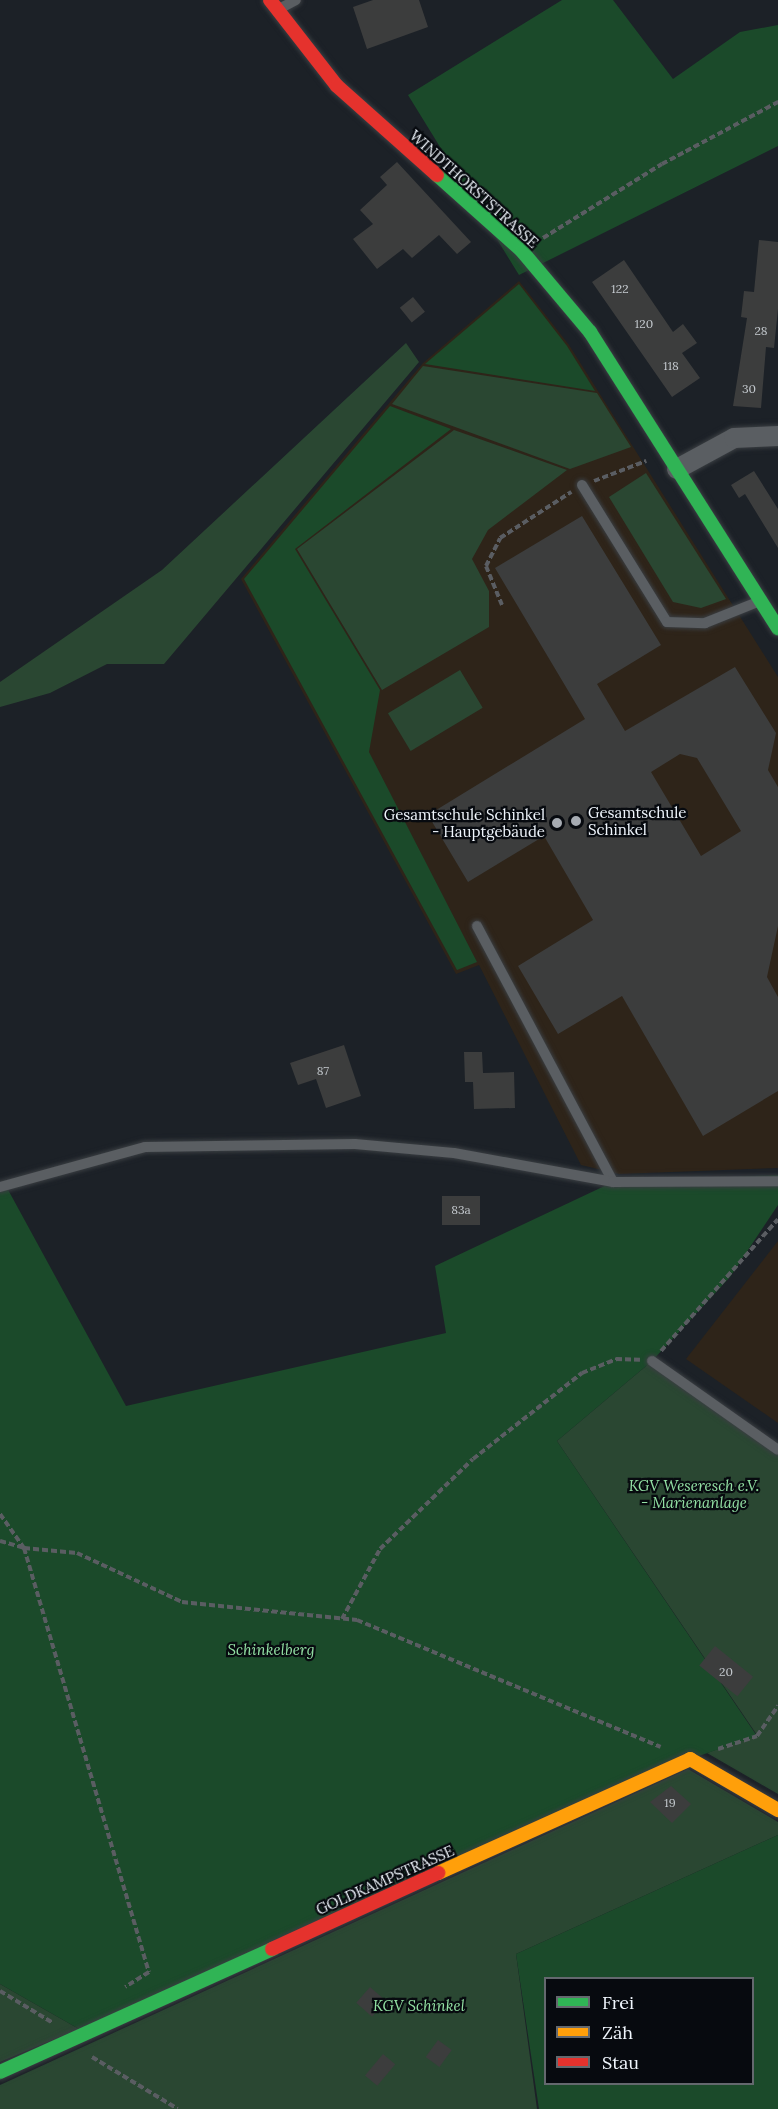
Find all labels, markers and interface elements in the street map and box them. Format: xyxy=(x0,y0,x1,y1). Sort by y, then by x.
street label: WINDTHORSTSTRASSE xyxy=(406,126,542,252)
house number: 122 xyxy=(611,282,629,296)
house number: 120 xyxy=(635,317,653,331)
house number: 28 xyxy=(754,324,768,338)
house number: 118 xyxy=(663,359,679,373)
house number: 30 xyxy=(742,382,756,396)
place label: Gesamtschule Schinkel xyxy=(588,803,686,838)
place label: Gesamtschule Schinkel - Hauptgebäude xyxy=(384,805,545,840)
marker: Gesamtschule Schinkel xyxy=(569,814,583,828)
marker: Gesamtschule Schinkel - Hauptgebäude xyxy=(550,816,564,830)
house number: 87 xyxy=(317,1064,329,1078)
house number: 83a xyxy=(451,1203,471,1217)
park label: KGV Weseresch e.V. - Marienanlage xyxy=(629,1476,759,1511)
park label: Schinkelberg xyxy=(228,1641,314,1659)
house number: 20 xyxy=(719,1665,733,1679)
house number: 19 xyxy=(664,1796,676,1810)
street label: GOLDKAMPSTRASSE xyxy=(313,1841,457,1919)
legend xyxy=(544,1977,754,2085)
text: Frei xyxy=(602,1991,634,2014)
park label: KGV Schinkel xyxy=(373,1997,465,2015)
text: Zäh xyxy=(602,2021,633,2044)
text: Stau xyxy=(602,2051,639,2074)

